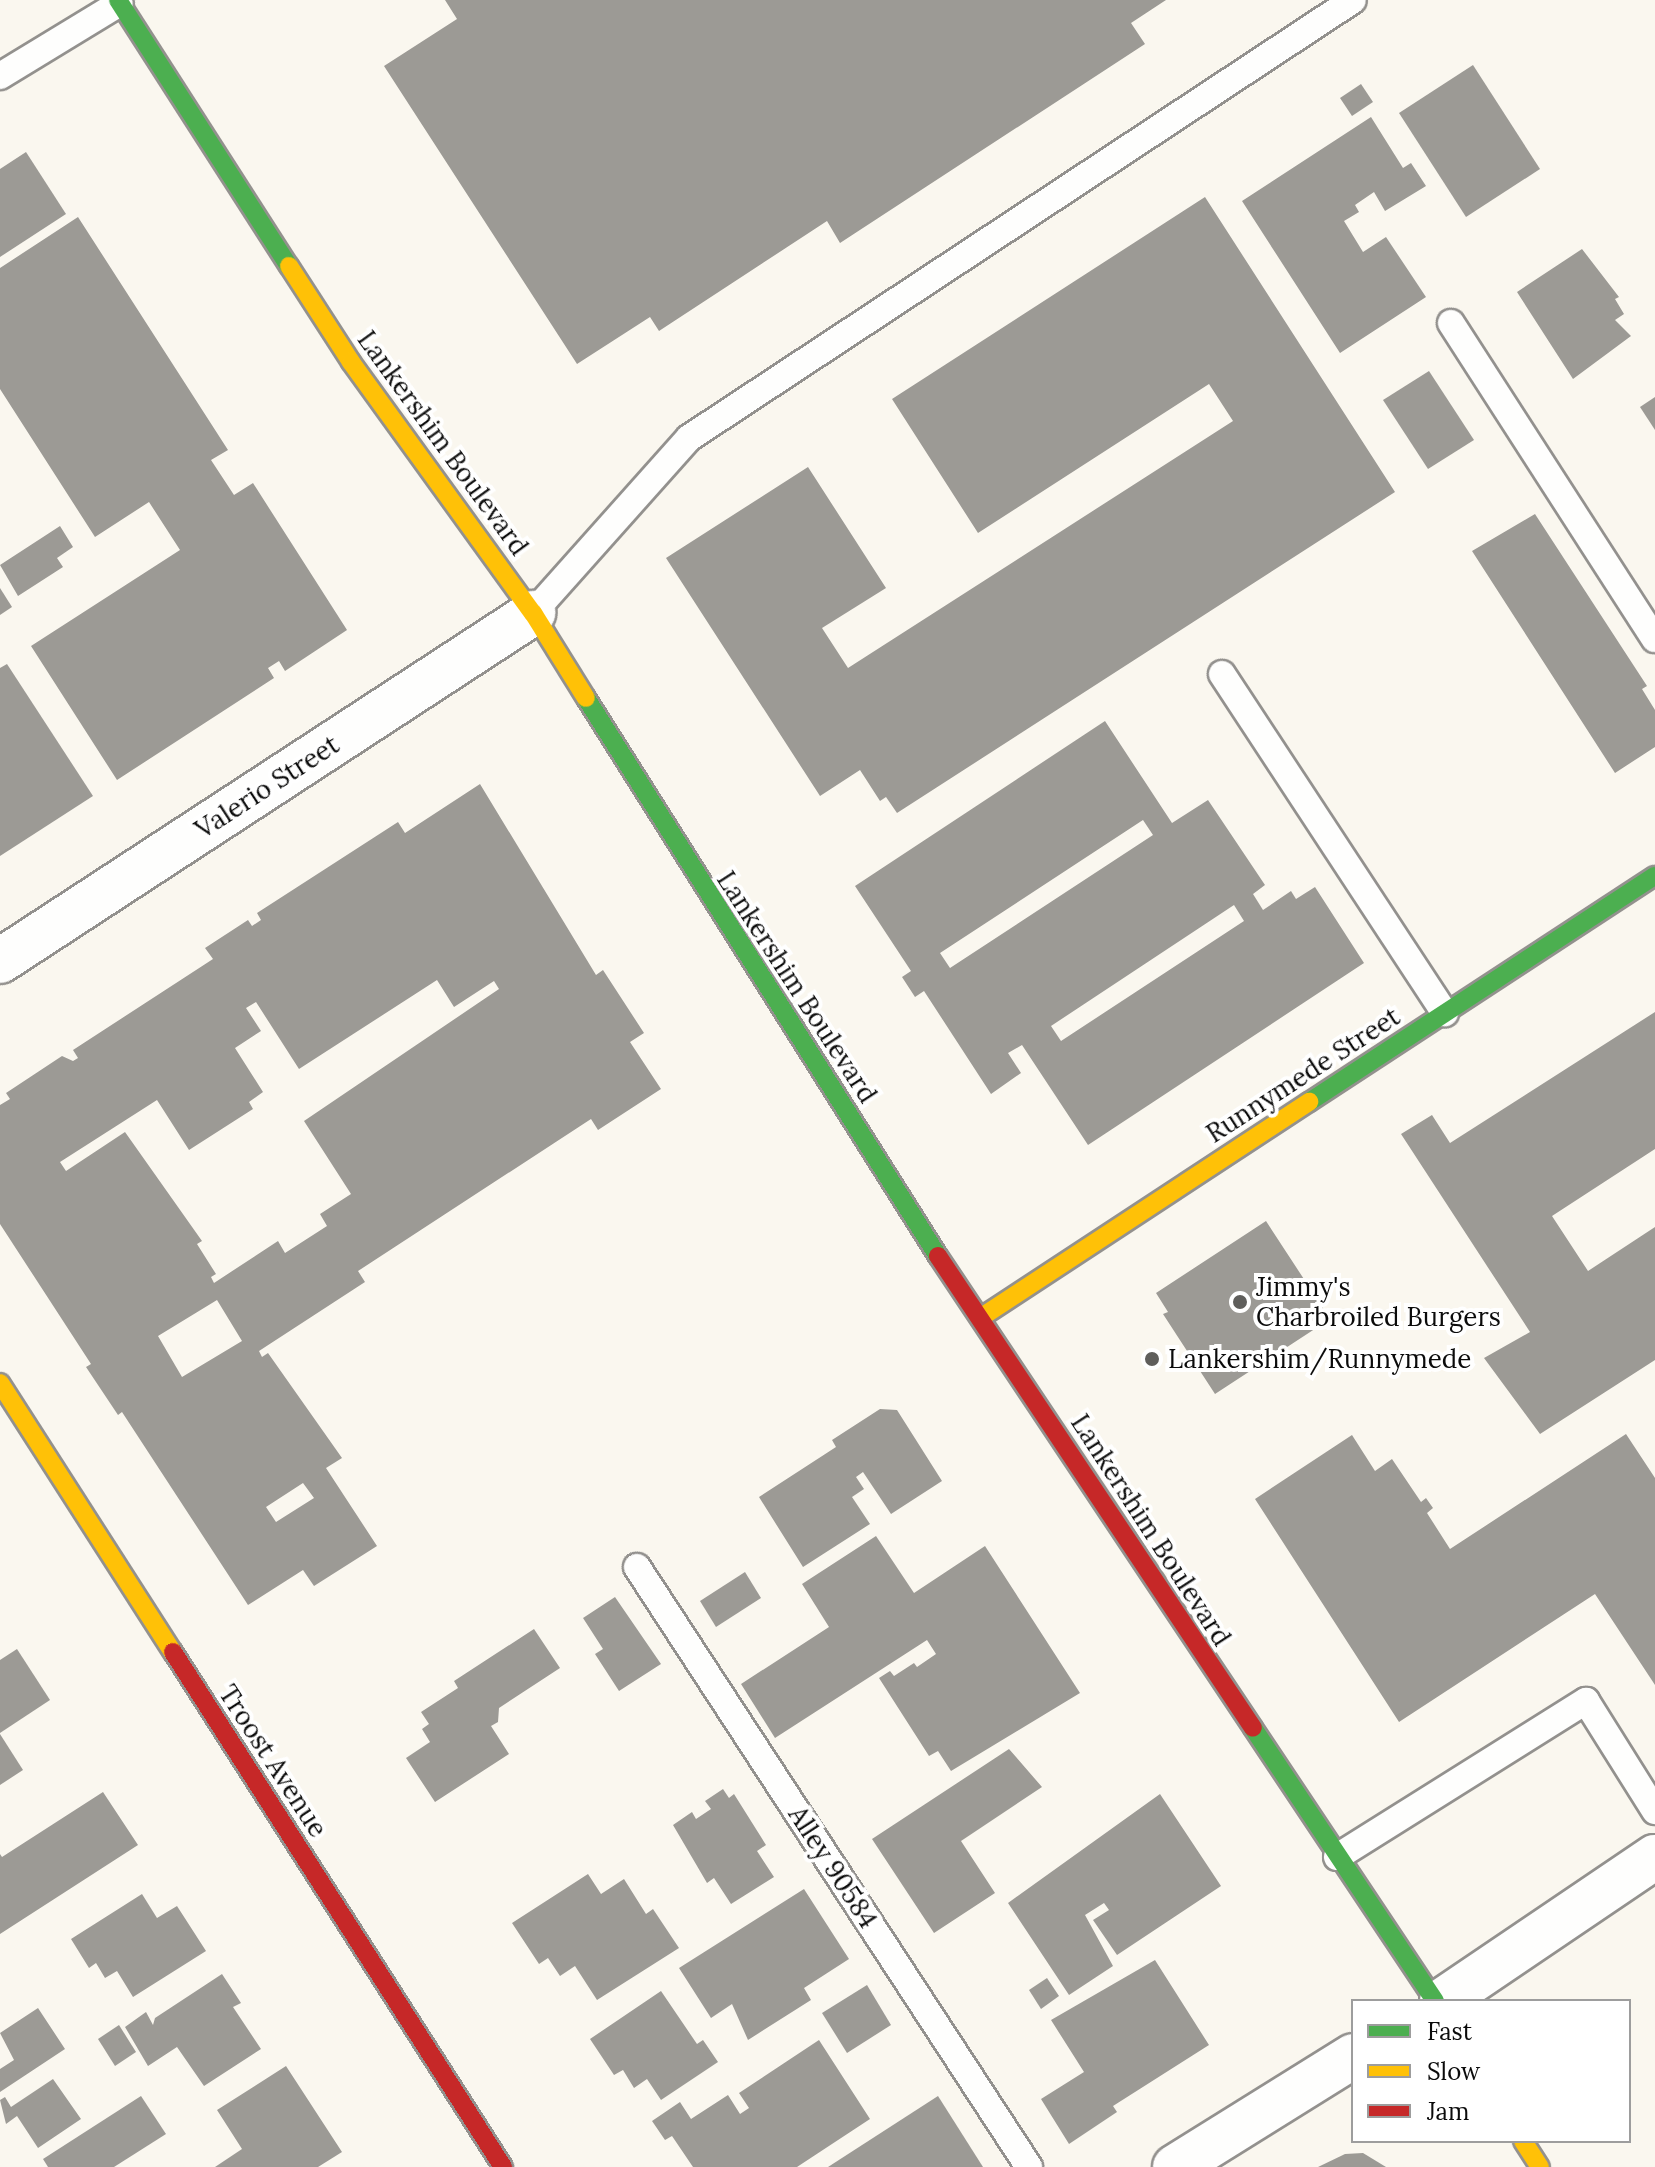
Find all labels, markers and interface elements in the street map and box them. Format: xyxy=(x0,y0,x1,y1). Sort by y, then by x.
street label: Lankershim Boulevard xyxy=(351,325,535,561)
street label: Valerio Street xyxy=(189,729,345,845)
street label: Lankershim Boulevard xyxy=(710,865,884,1109)
street label: Runnymede Street xyxy=(1200,1001,1406,1149)
place label: Jimmy's Charbroiled Burgers xyxy=(1256,1271,1501,1332)
marker: Jimmy's Charbroiled Burgers xyxy=(1231,1293,1249,1311)
place label: Lankershim/Runnymede xyxy=(1168,1343,1471,1375)
marker: Lankershim/Runnymede xyxy=(1143,1350,1161,1368)
street label: Lankershim Boulevard xyxy=(1064,1408,1238,1652)
street label: Troost Avenue xyxy=(212,1679,334,1843)
street label: Alley 90584 xyxy=(782,1800,884,1934)
legend xyxy=(1351,1999,1631,2143)
text: Fast xyxy=(1427,2016,1472,2047)
text: Slow xyxy=(1427,2056,1480,2087)
text: Jam xyxy=(1427,2096,1469,2127)

